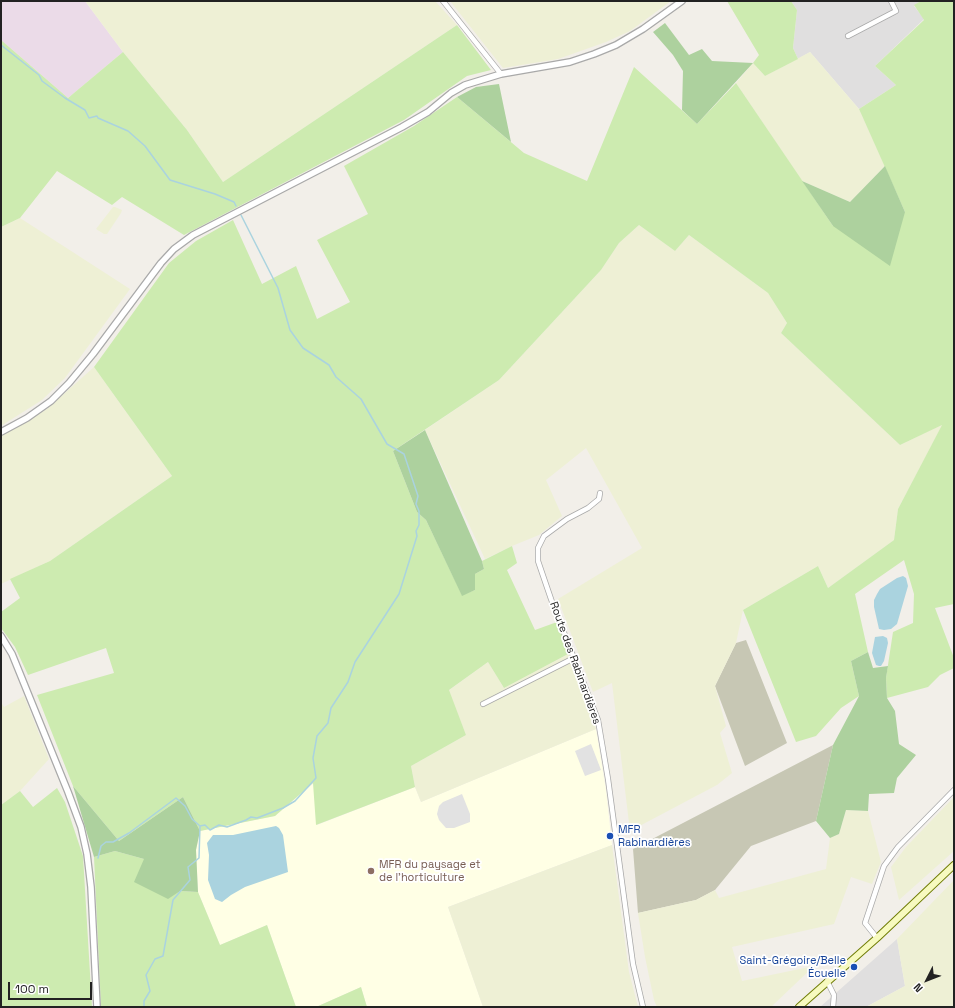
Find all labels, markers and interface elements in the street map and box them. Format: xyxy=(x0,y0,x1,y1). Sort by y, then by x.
street label: Route des Rabinardières xyxy=(547,600,603,726)
place label: MFR Rabinardières xyxy=(618,823,691,849)
marker: MFR Rabinardières xyxy=(605,831,615,841)
place label: MFR du paysage et de l'horticulture xyxy=(379,858,481,884)
marker: MFR du paysage et de l'horticulture xyxy=(366,866,376,876)
place label: Saint-Grégoire/Belle Écuelle xyxy=(739,954,846,980)
north arrow xyxy=(907,960,947,1000)
marker: Saint-Grégoire/Belle Écuelle xyxy=(849,962,859,972)
scale bar xyxy=(10,974,94,1000)
text: 100 m xyxy=(15,981,49,997)
text: N xyxy=(910,981,926,995)

